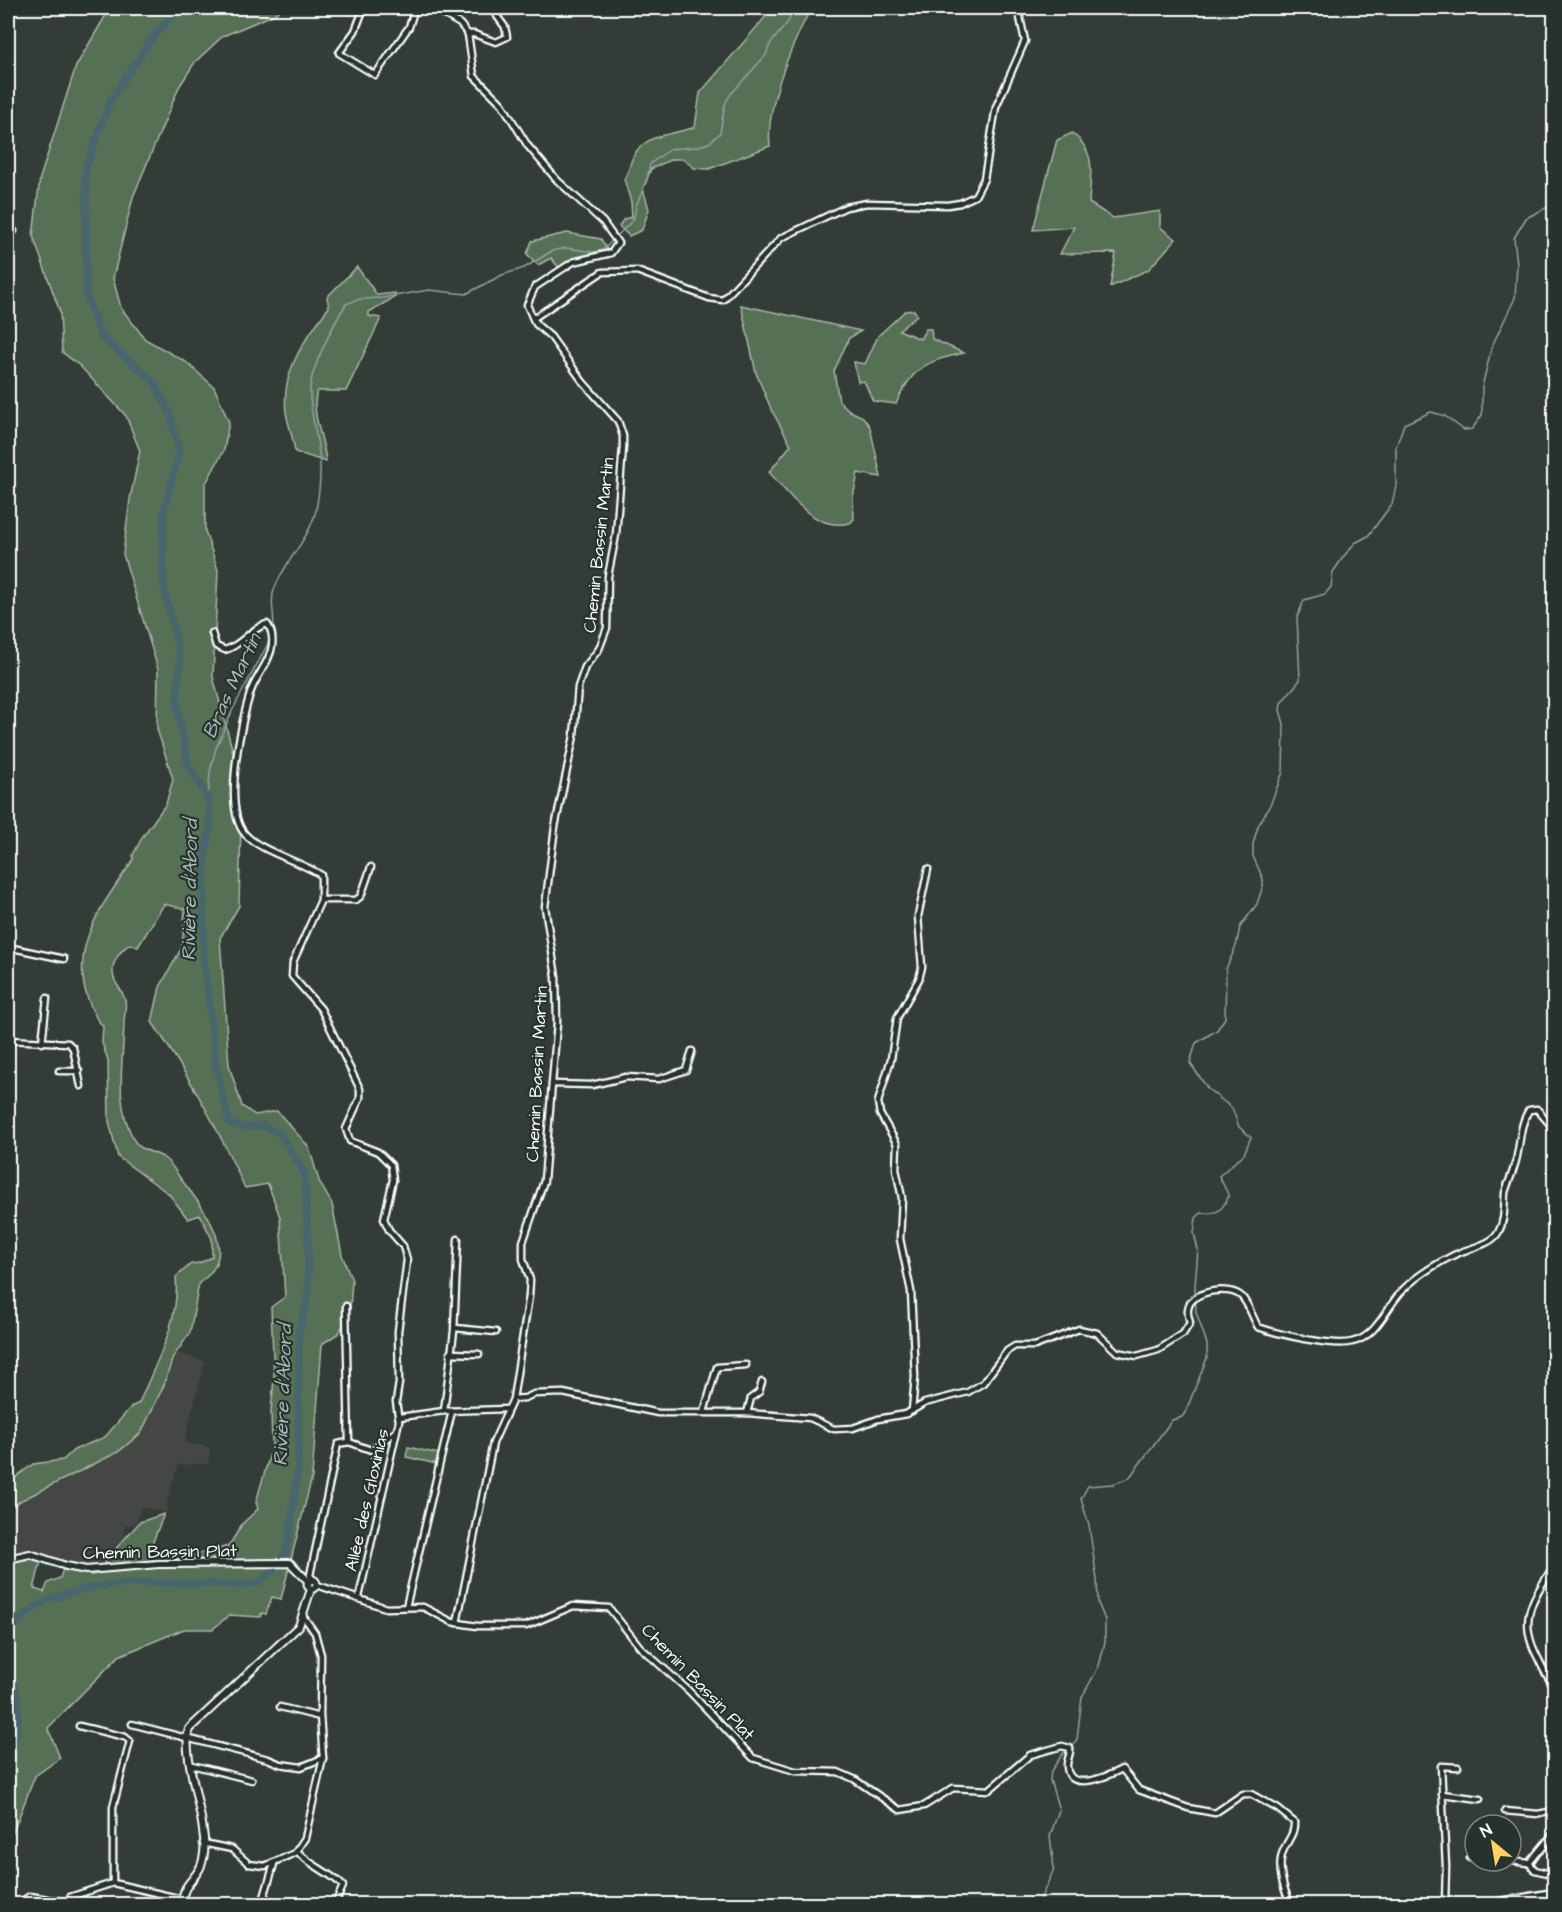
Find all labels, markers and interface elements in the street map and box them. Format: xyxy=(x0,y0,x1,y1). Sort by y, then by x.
street label: Chemin Bassin Martin xyxy=(577,456,621,634)
water label: Bras Martin xyxy=(196,627,269,743)
water label: Rivière d'Abord xyxy=(175,815,205,961)
street label: Chemin Bassin Martin xyxy=(520,985,554,1163)
water label: Rivière d'Abord xyxy=(267,1320,300,1466)
street label: Allée des Gloxinias xyxy=(338,1426,396,1574)
street label: Chemin Bassin Plat xyxy=(83,1538,238,1566)
street label: Chemin Bassin Plat xyxy=(636,1618,761,1747)
north arrow xyxy=(1463,1813,1523,1873)
text: N xyxy=(1476,1819,1496,1843)

